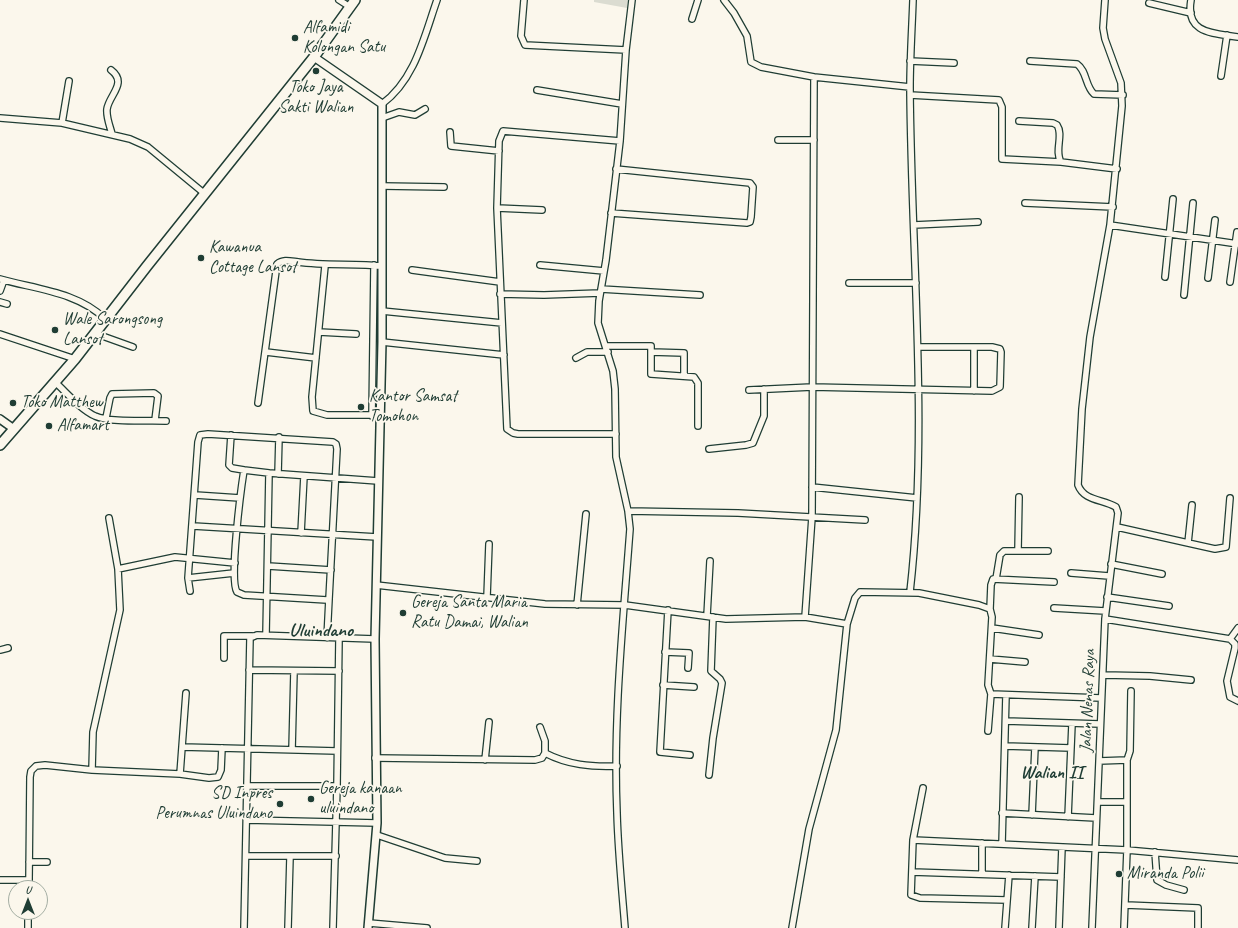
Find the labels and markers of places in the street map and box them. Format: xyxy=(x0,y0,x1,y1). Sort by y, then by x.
place label: Alfamidi Kolongan Satu xyxy=(303,18,385,58)
marker: Alfamidi Kolongan Satu xyxy=(290,33,300,43)
marker: Toko Jaya Sakti Walian xyxy=(311,66,321,76)
place label: Toko Jaya Sakti Walian xyxy=(279,78,353,118)
place label: Kawanua Cottage Lansot xyxy=(209,238,297,278)
marker: Kawanua Cottage Lansot xyxy=(196,253,206,263)
place label: Wale Sarongsong Lansot xyxy=(63,310,162,350)
marker: Wale Sarongsong Lansot xyxy=(50,325,60,335)
place label: Kantor Samsat Tomohon xyxy=(369,387,457,427)
place label: Toko Matthew xyxy=(21,393,103,413)
marker: Toko Matthew xyxy=(8,398,18,408)
marker: Kantor Samsat Tomohon xyxy=(356,402,366,412)
place label: Alfamart xyxy=(57,416,109,436)
marker: Alfamart xyxy=(44,421,54,431)
place label: Gereja Santa Maria Ratu Damai, Walian xyxy=(411,593,528,633)
marker: Gereja Santa Maria Ratu Damai, Walian xyxy=(398,608,408,618)
place label: Gereja kanaan uluindano xyxy=(319,779,402,819)
place label: SD Inpres Perumnas Uluindano xyxy=(156,784,272,824)
marker: Gereja kanaan uluindano xyxy=(306,794,316,804)
marker: SD Inpres Perumnas Uluindano xyxy=(275,799,285,809)
place label: Miranda Polii xyxy=(1127,864,1204,884)
marker: Miranda Polii xyxy=(1114,869,1124,879)

